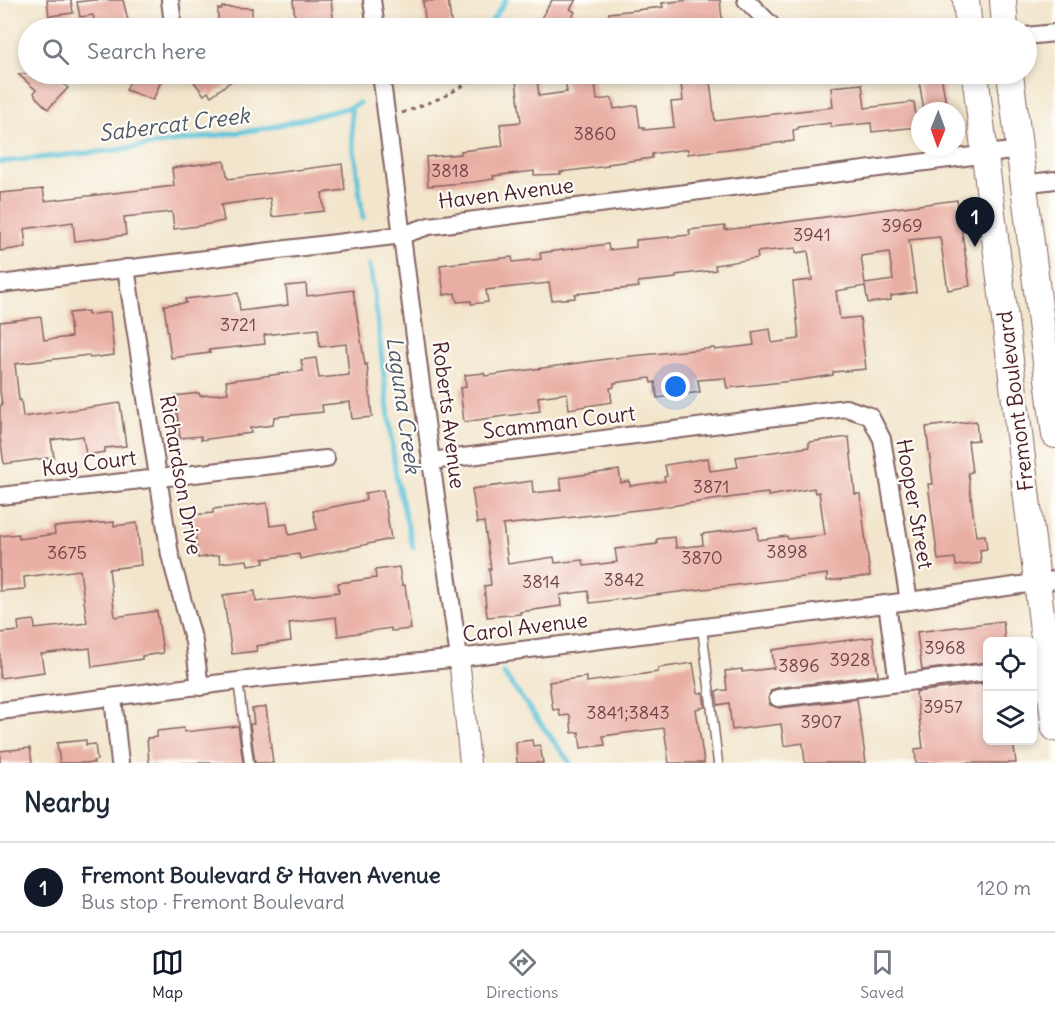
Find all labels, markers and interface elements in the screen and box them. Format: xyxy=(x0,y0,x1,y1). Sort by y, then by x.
search box xyxy=(18,18,1037,84)
icon: search xyxy=(39,35,72,68)
text: Search here xyxy=(87,37,206,65)
water label: Sabercat Creek xyxy=(97,101,253,147)
north arrow xyxy=(911,102,965,156)
house number: 3860 xyxy=(574,122,616,145)
house number: 3818 xyxy=(431,159,469,182)
street label: Haven Avenue xyxy=(437,171,575,215)
pin: 1 xyxy=(956,198,994,247)
house number: 3969 xyxy=(881,214,923,237)
house number: 3941 xyxy=(793,223,831,246)
street label: Fremont Boulevard xyxy=(991,309,1039,493)
house number: 3721 xyxy=(220,313,256,336)
water label: Laguna Creek xyxy=(381,335,428,477)
street label: Roberts Avenue xyxy=(427,340,471,490)
your location xyxy=(661,372,690,401)
street label: Richardson Drive xyxy=(154,393,208,557)
street label: Scamman Court xyxy=(481,399,637,445)
street label: Hooper Street xyxy=(890,437,940,571)
street label: Kay Court xyxy=(40,444,138,482)
house number: 3871 xyxy=(693,475,729,498)
house number: 3898 xyxy=(766,540,808,563)
house number: 3675 xyxy=(47,541,87,564)
house number: 3870 xyxy=(681,546,723,569)
house number: 3842 xyxy=(604,568,645,591)
house number: 3814 xyxy=(522,570,560,593)
street label: Carol Avenue xyxy=(461,606,589,648)
house number: 3968 xyxy=(924,636,966,659)
map controls xyxy=(983,637,1037,745)
button: locate xyxy=(983,637,1037,691)
house number: 3928 xyxy=(830,648,870,671)
house number: 3896 xyxy=(778,654,820,677)
button: layers xyxy=(983,691,1037,745)
house number: 3957 xyxy=(923,695,963,718)
house number: 3841;3843 xyxy=(586,701,670,724)
house number: 3907 xyxy=(801,710,842,733)
text: Nearby xyxy=(24,786,110,819)
text: Fremont Boulevard & Haven Avenue xyxy=(81,861,441,889)
text: 1 xyxy=(40,875,47,900)
text: 120 m xyxy=(977,875,1031,900)
text: Bus stop · Fremont Boulevard xyxy=(81,889,345,914)
tab: Map xyxy=(151,946,184,1002)
tab: Directions xyxy=(486,946,558,1002)
tab: Saved xyxy=(860,946,904,1002)

